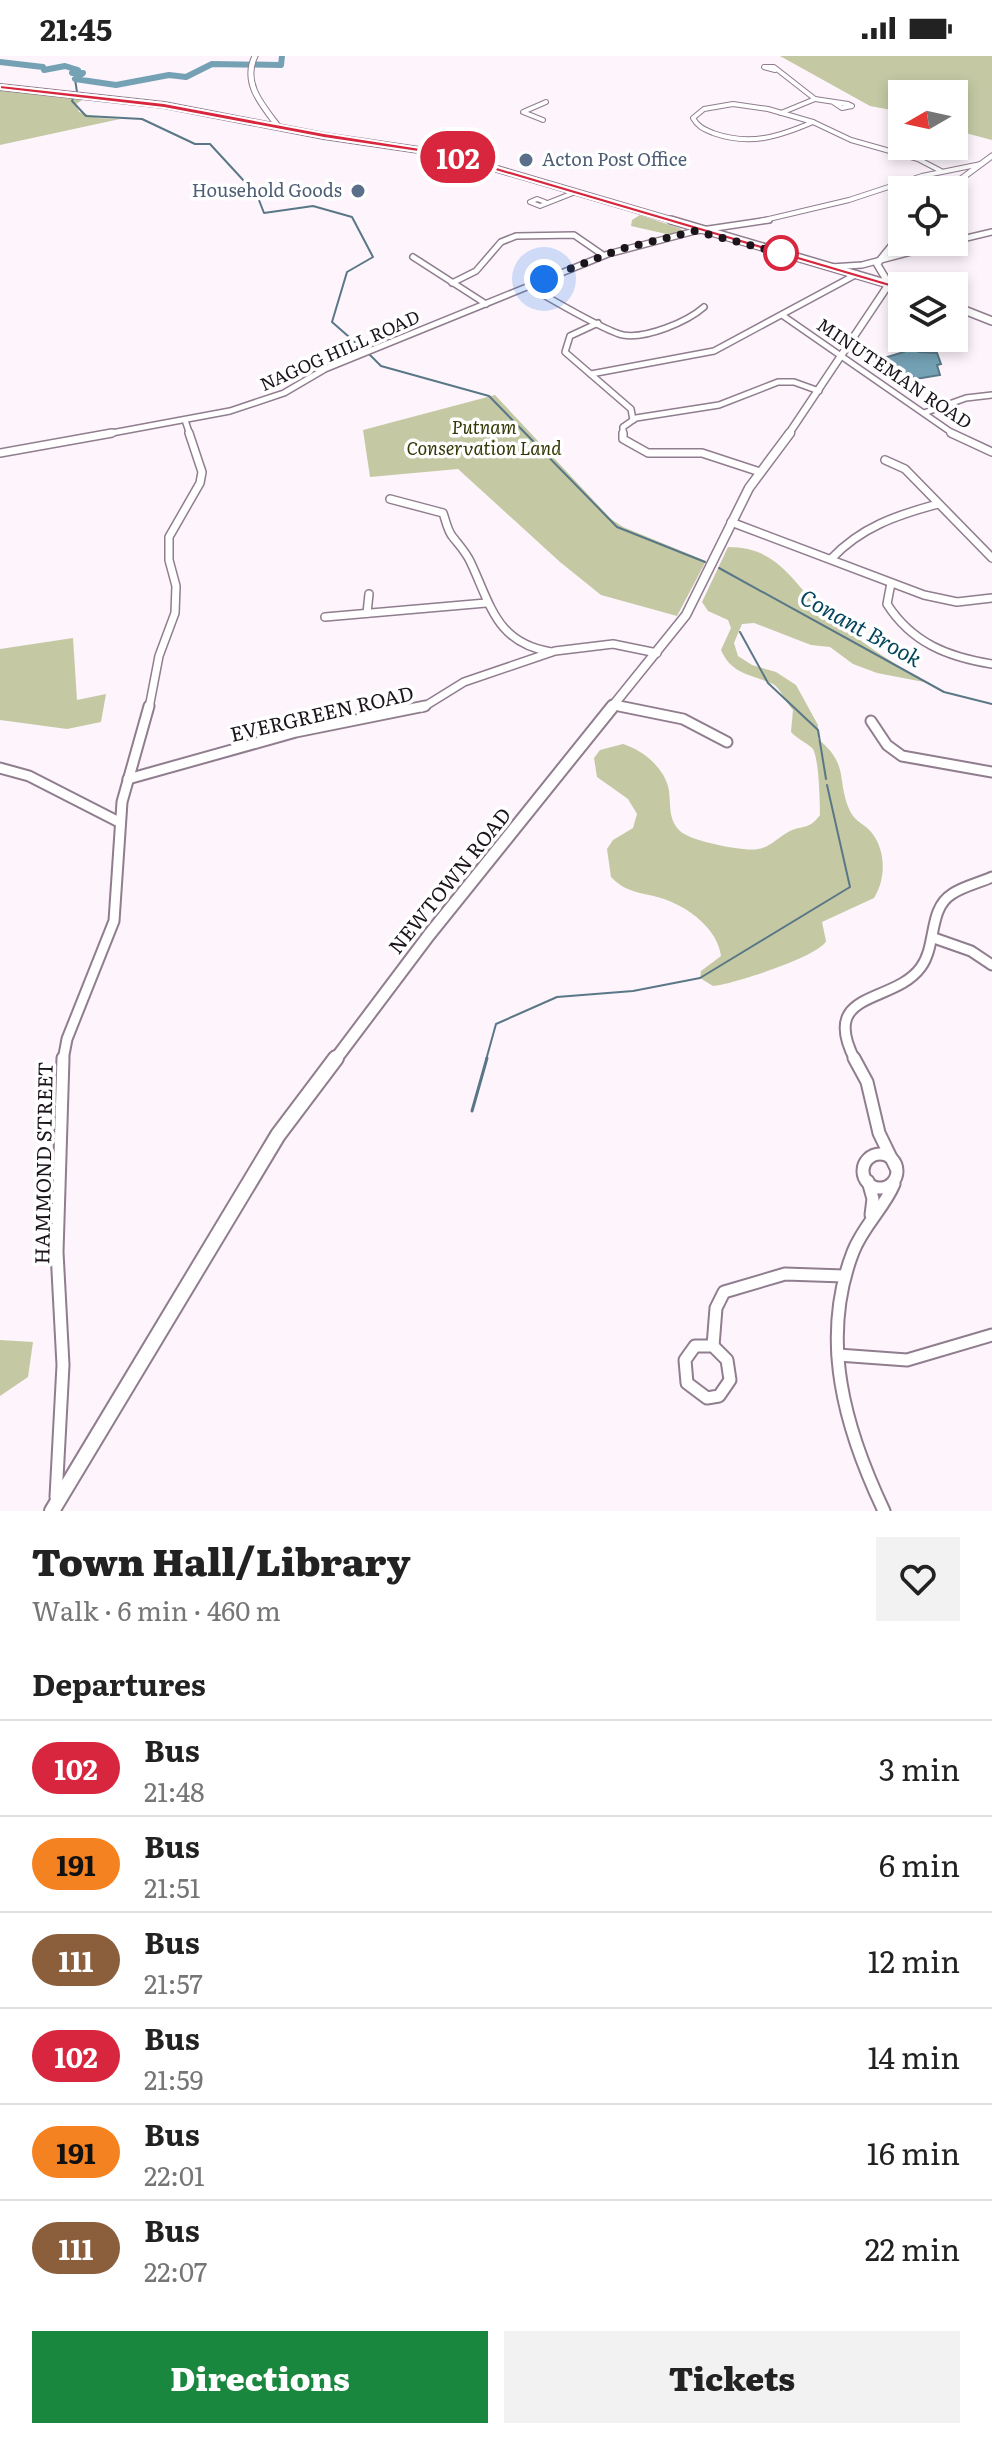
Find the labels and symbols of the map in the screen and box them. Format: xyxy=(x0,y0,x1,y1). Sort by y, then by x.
north arrow xyxy=(888,80,968,160)
line badge: 102 xyxy=(412,131,504,183)
place label: Acton Post Office xyxy=(542,145,687,172)
marker: Acton Post Office xyxy=(517,151,535,169)
place label: Household Goods xyxy=(192,176,342,203)
marker: Household Goods xyxy=(349,182,367,200)
unlabelled marker xyxy=(764,236,798,270)
your location xyxy=(524,259,564,299)
street label: NAGOG HILL ROAD xyxy=(255,302,424,397)
street label: MINUTEMAN ROAD xyxy=(812,311,978,435)
park label: Putnam Conservation Land xyxy=(406,413,562,461)
water label: Conant Brook xyxy=(795,580,929,674)
street label: EVERGREEN ROAD xyxy=(227,676,416,748)
street label: NEWTOWN ROAD xyxy=(380,800,517,960)
street label: HAMMOND STREET xyxy=(25,1061,59,1265)

